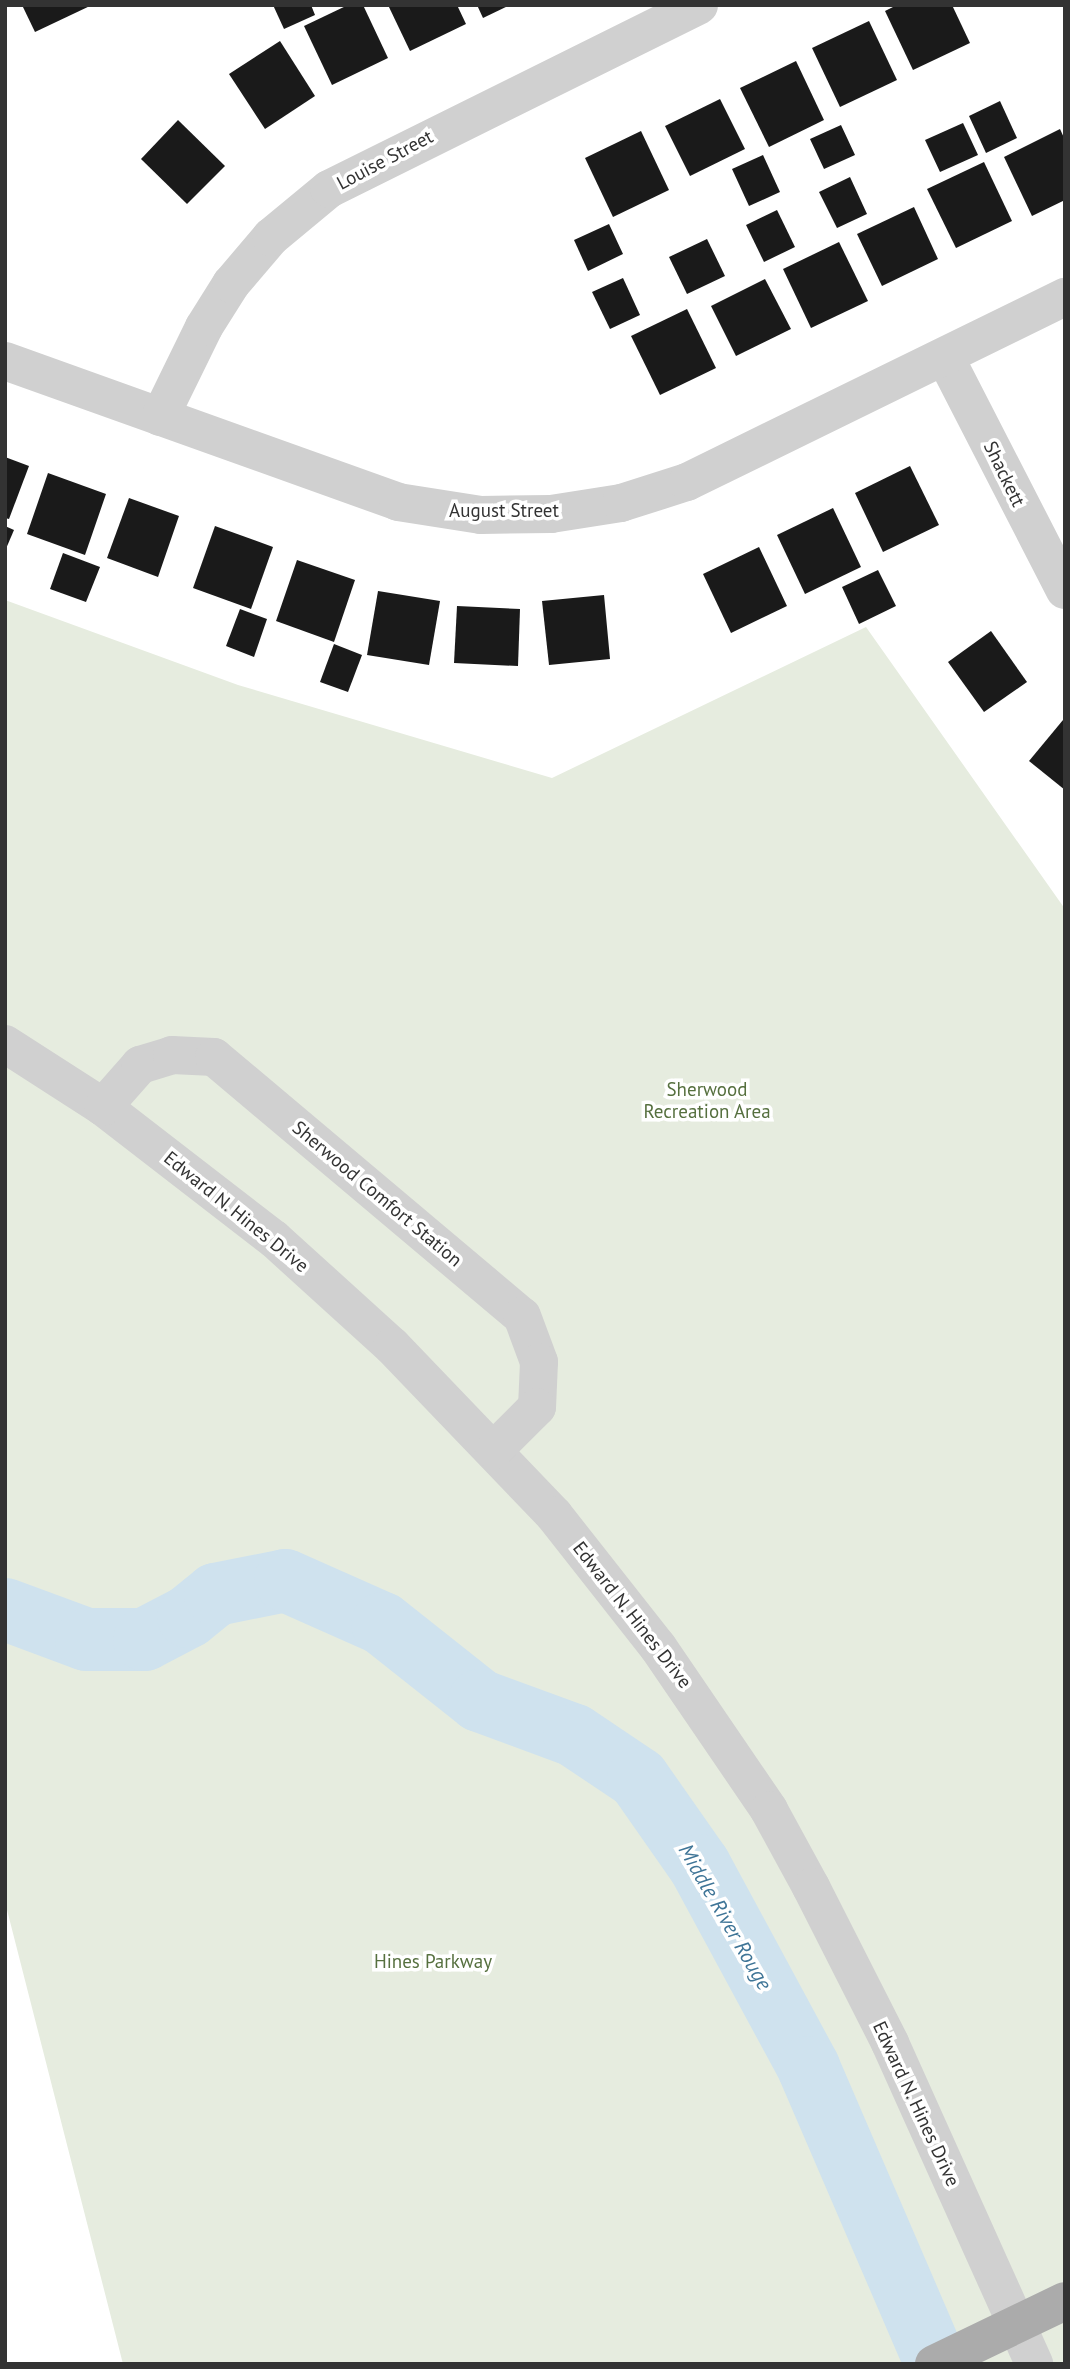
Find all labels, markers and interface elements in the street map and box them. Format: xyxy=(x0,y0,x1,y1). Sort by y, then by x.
street label: Louise Street xyxy=(333,125,437,195)
street label: Shackett xyxy=(978,438,1030,510)
street label: August Street xyxy=(449,500,559,522)
park label: Sherwood Recreation Area xyxy=(643,1079,771,1123)
street label: Sherwood Comfort Station xyxy=(288,1116,466,1272)
street label: Edward N. Hines Drive xyxy=(158,1146,314,1278)
street label: Edward N. Hines Drive xyxy=(567,1537,697,1693)
water label: Middle River Rouge xyxy=(673,1839,777,1995)
park label: Hines Parkway xyxy=(374,1951,492,1973)
street label: Edward N. Hines Drive xyxy=(867,2017,965,2191)

